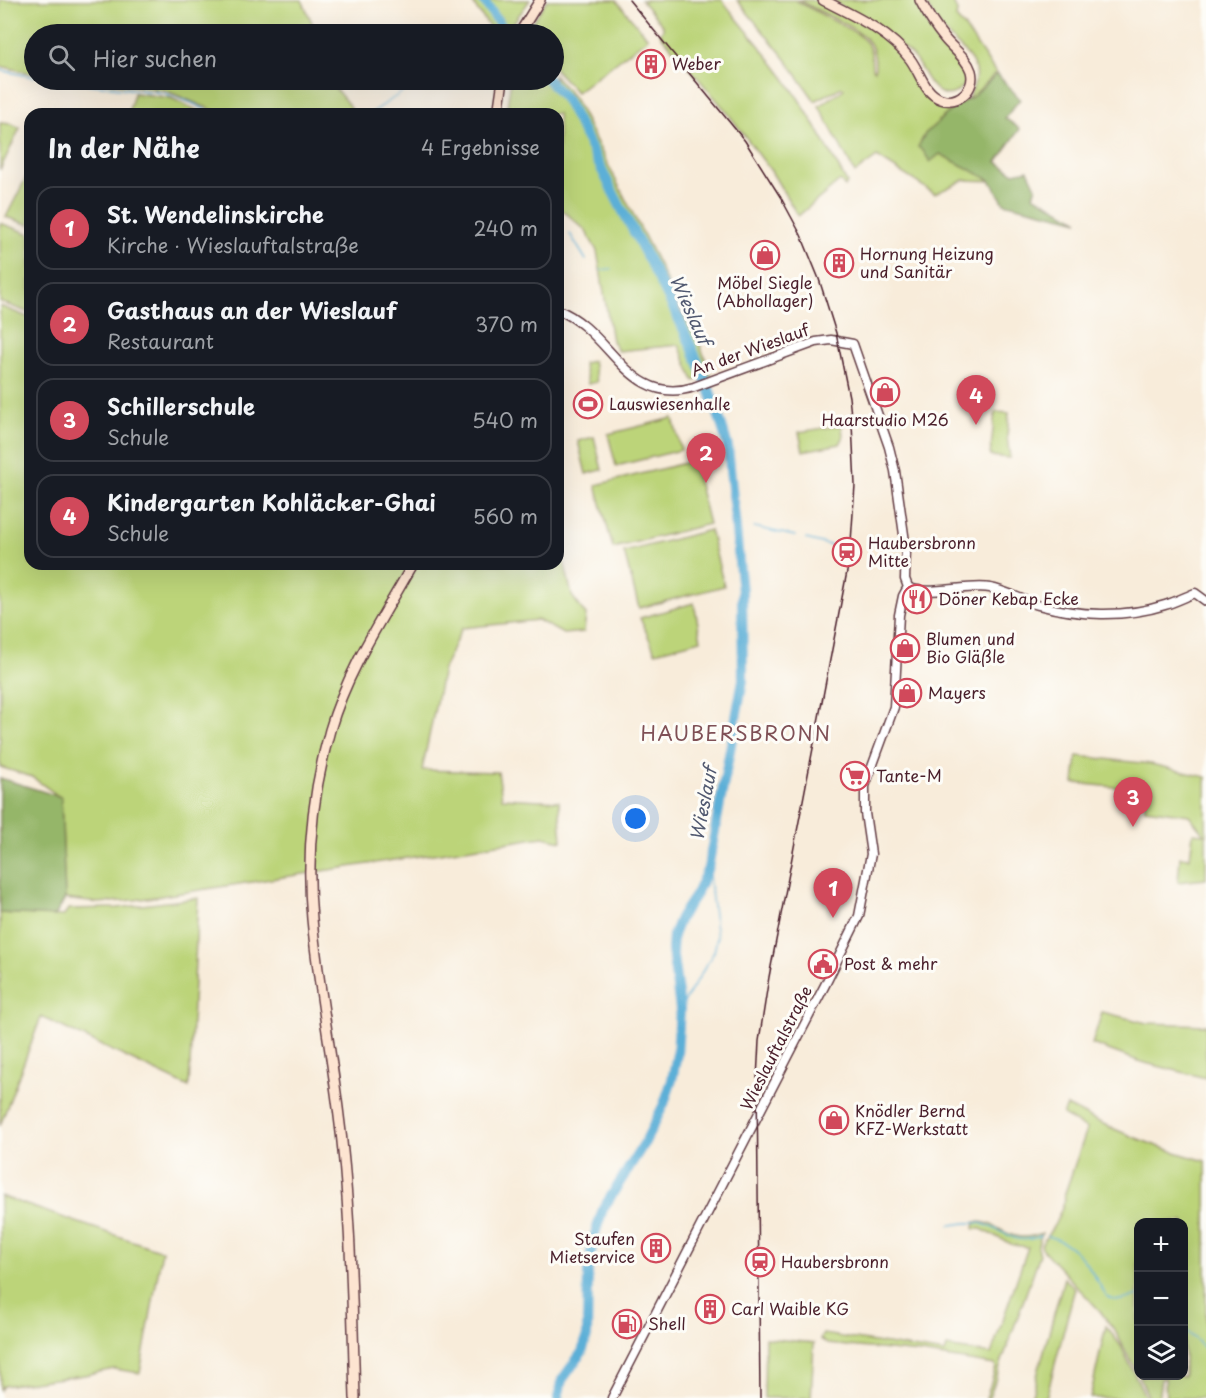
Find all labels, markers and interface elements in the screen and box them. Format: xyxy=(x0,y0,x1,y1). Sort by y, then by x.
search box xyxy=(24,24,564,90)
icon: search xyxy=(45,41,78,74)
text: Hier suchen xyxy=(93,41,217,74)
building icon: Weber xyxy=(635,48,667,80)
place label: Weber xyxy=(672,51,721,75)
text: In der Nähe xyxy=(48,128,200,167)
text: 4 Ergebnisse xyxy=(421,132,540,162)
text: St. Wendelinskirche xyxy=(107,197,324,230)
text: 1 xyxy=(65,213,74,243)
text: 240 m xyxy=(473,213,538,243)
text: Kirche · Wieslauftalstraße xyxy=(107,230,359,260)
shop icon: Möbel Siegle (Abhollager) xyxy=(749,239,781,271)
place label: Hornung Heizung und Sanitär xyxy=(860,241,994,283)
building icon: Hornung Heizung und Sanitär xyxy=(823,247,855,279)
water label: Wieslauf xyxy=(664,270,721,353)
place label: Möbel Siegle (Abhollager) xyxy=(717,270,813,312)
text: Gasthaus an der Wieslauf xyxy=(107,293,397,326)
text: 2 xyxy=(62,309,77,339)
text: 370 m xyxy=(475,309,538,339)
street label: An der Wieslauf xyxy=(687,316,813,382)
text: Restaurant xyxy=(107,326,214,356)
shop icon: Haarstudio M26 xyxy=(869,376,901,408)
pin: 4 xyxy=(956,376,996,425)
sports icon: Lauswiesenhalle xyxy=(572,388,604,420)
text: Schillerschule xyxy=(107,389,255,422)
place label: Lauswiesenhalle xyxy=(609,391,730,415)
text: 3 xyxy=(63,405,76,435)
text: 540 m xyxy=(472,405,538,435)
place label: Haarstudio M26 xyxy=(821,407,949,431)
text: Schule xyxy=(107,422,169,452)
pin: 2 xyxy=(686,434,726,483)
text: Kindergarten Kohläcker-Ghai xyxy=(107,485,436,518)
text: 4 xyxy=(63,501,76,531)
text: 560 m xyxy=(473,501,538,531)
text: Schule xyxy=(107,518,169,548)
place label: Haubersbronn Mitte xyxy=(868,530,976,572)
station icon: Haubersbronn Mitte xyxy=(831,536,863,568)
restaurant icon: Döner Kebap Ecke xyxy=(901,583,933,615)
place label: Döner Kebap Ecke xyxy=(938,586,1079,610)
place label: Blumen und Bio Gläßle xyxy=(926,626,1015,668)
shop icon: Blumen und Bio Gläßle xyxy=(889,632,921,664)
shop icon: Mayers xyxy=(891,677,923,709)
place label: Mayers xyxy=(928,680,986,704)
district label: HAUBERSBRONN xyxy=(640,718,832,748)
water label: Wieslauf xyxy=(682,760,724,843)
supermarket icon: Tante-M xyxy=(839,760,871,792)
place label: Tante-M xyxy=(876,763,942,787)
pin: 3 xyxy=(1114,778,1152,827)
your location xyxy=(621,804,650,833)
pin: 1 xyxy=(814,868,852,918)
public building icon: Post & mehr xyxy=(807,948,839,980)
place label: Post & mehr xyxy=(844,951,938,975)
street label: Wieslauftalstraße xyxy=(733,981,817,1114)
place label: Knödler Bernd KFZ-Werkstatt xyxy=(855,1098,968,1140)
shop icon: Knödler Bernd KFZ-Werkstatt xyxy=(818,1104,850,1136)
map controls xyxy=(1134,1218,1188,1380)
button: + xyxy=(1134,1218,1188,1272)
place label: Staufen Mietservice xyxy=(550,1226,635,1268)
building icon: Staufen Mietservice xyxy=(640,1232,672,1264)
station icon: Haubersbronn xyxy=(744,1246,776,1278)
place label: Haubersbronn xyxy=(781,1249,889,1273)
button: − xyxy=(1134,1272,1188,1326)
building icon: Carl Waible KG xyxy=(694,1293,726,1325)
place label: Carl Waible KG xyxy=(731,1296,849,1320)
fuel station icon: Shell xyxy=(611,1308,643,1340)
place label: Shell xyxy=(648,1311,686,1335)
button: layers xyxy=(1134,1326,1188,1380)

